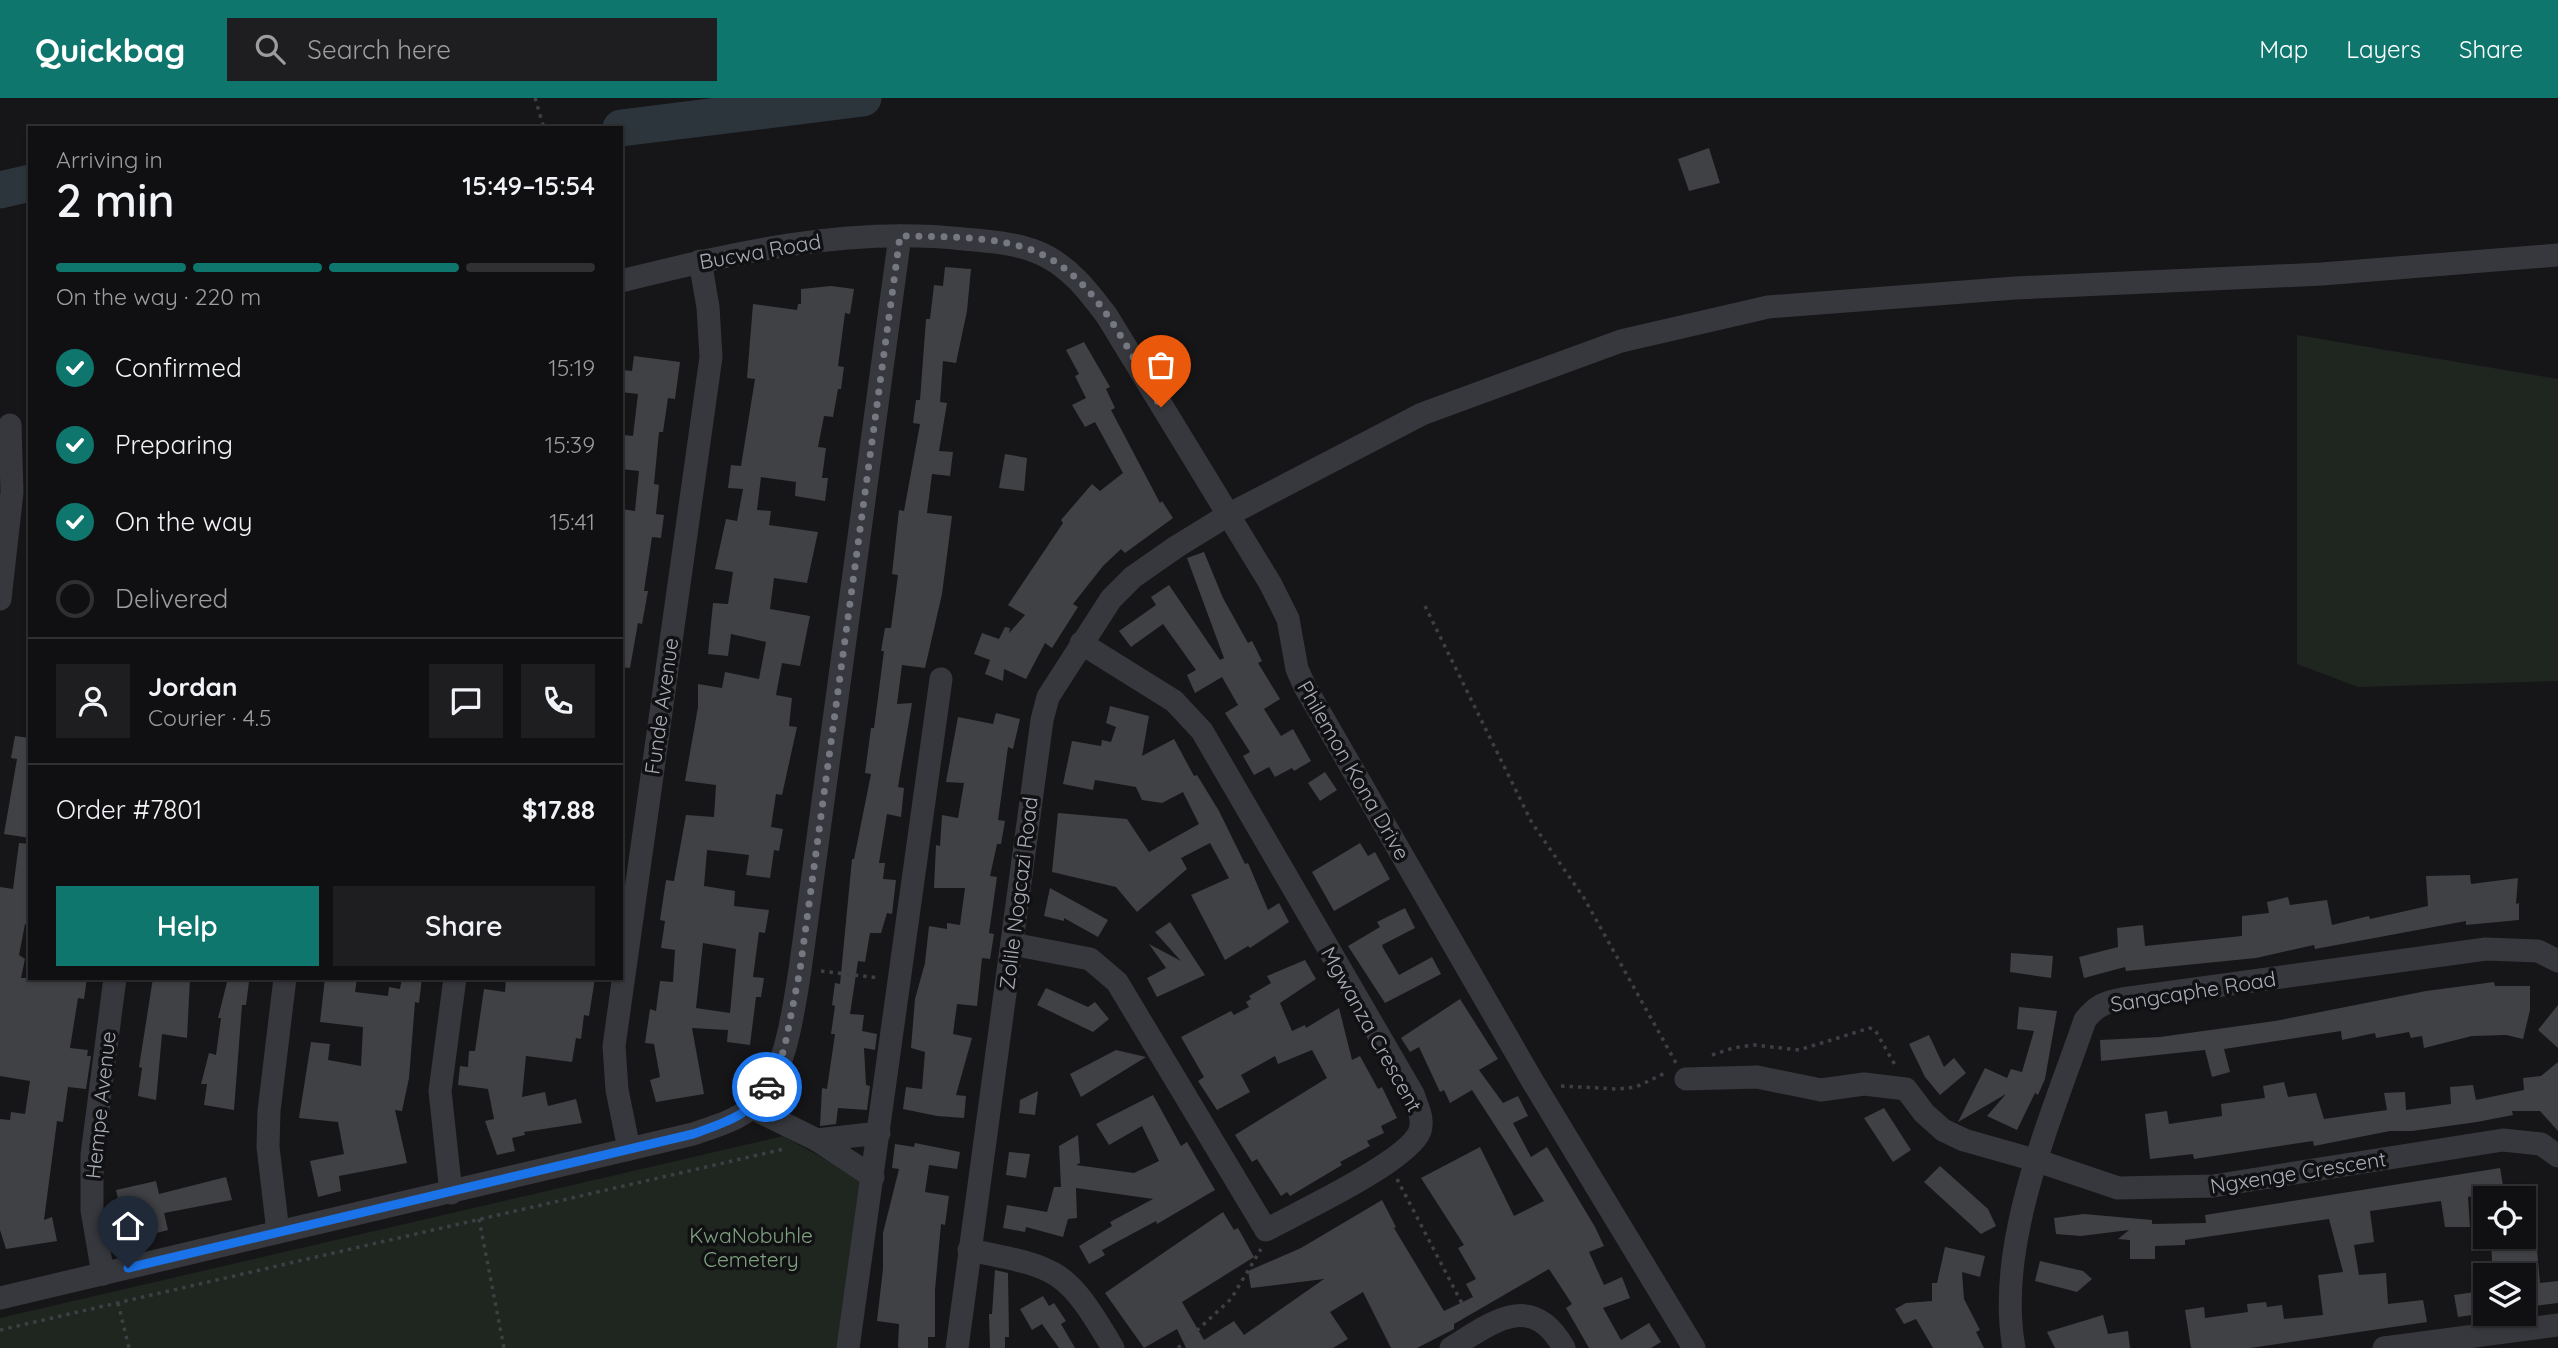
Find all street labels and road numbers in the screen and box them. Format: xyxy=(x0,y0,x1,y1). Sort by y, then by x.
street label: Bucwa Road xyxy=(697,228,823,274)
street label: Funde Avenue xyxy=(639,636,683,776)
street label: Philemon Kona Drive xyxy=(1292,676,1416,864)
street label: Zolile Nogcazi Road xyxy=(993,795,1043,991)
street label: Mgwanza Crescent xyxy=(1316,942,1428,1116)
street label: Sangcaphe Road xyxy=(2108,965,2278,1017)
street label: Hempe Avenue xyxy=(79,1030,121,1180)
street label: Ngxenge Crescent xyxy=(2208,1145,2388,1199)

